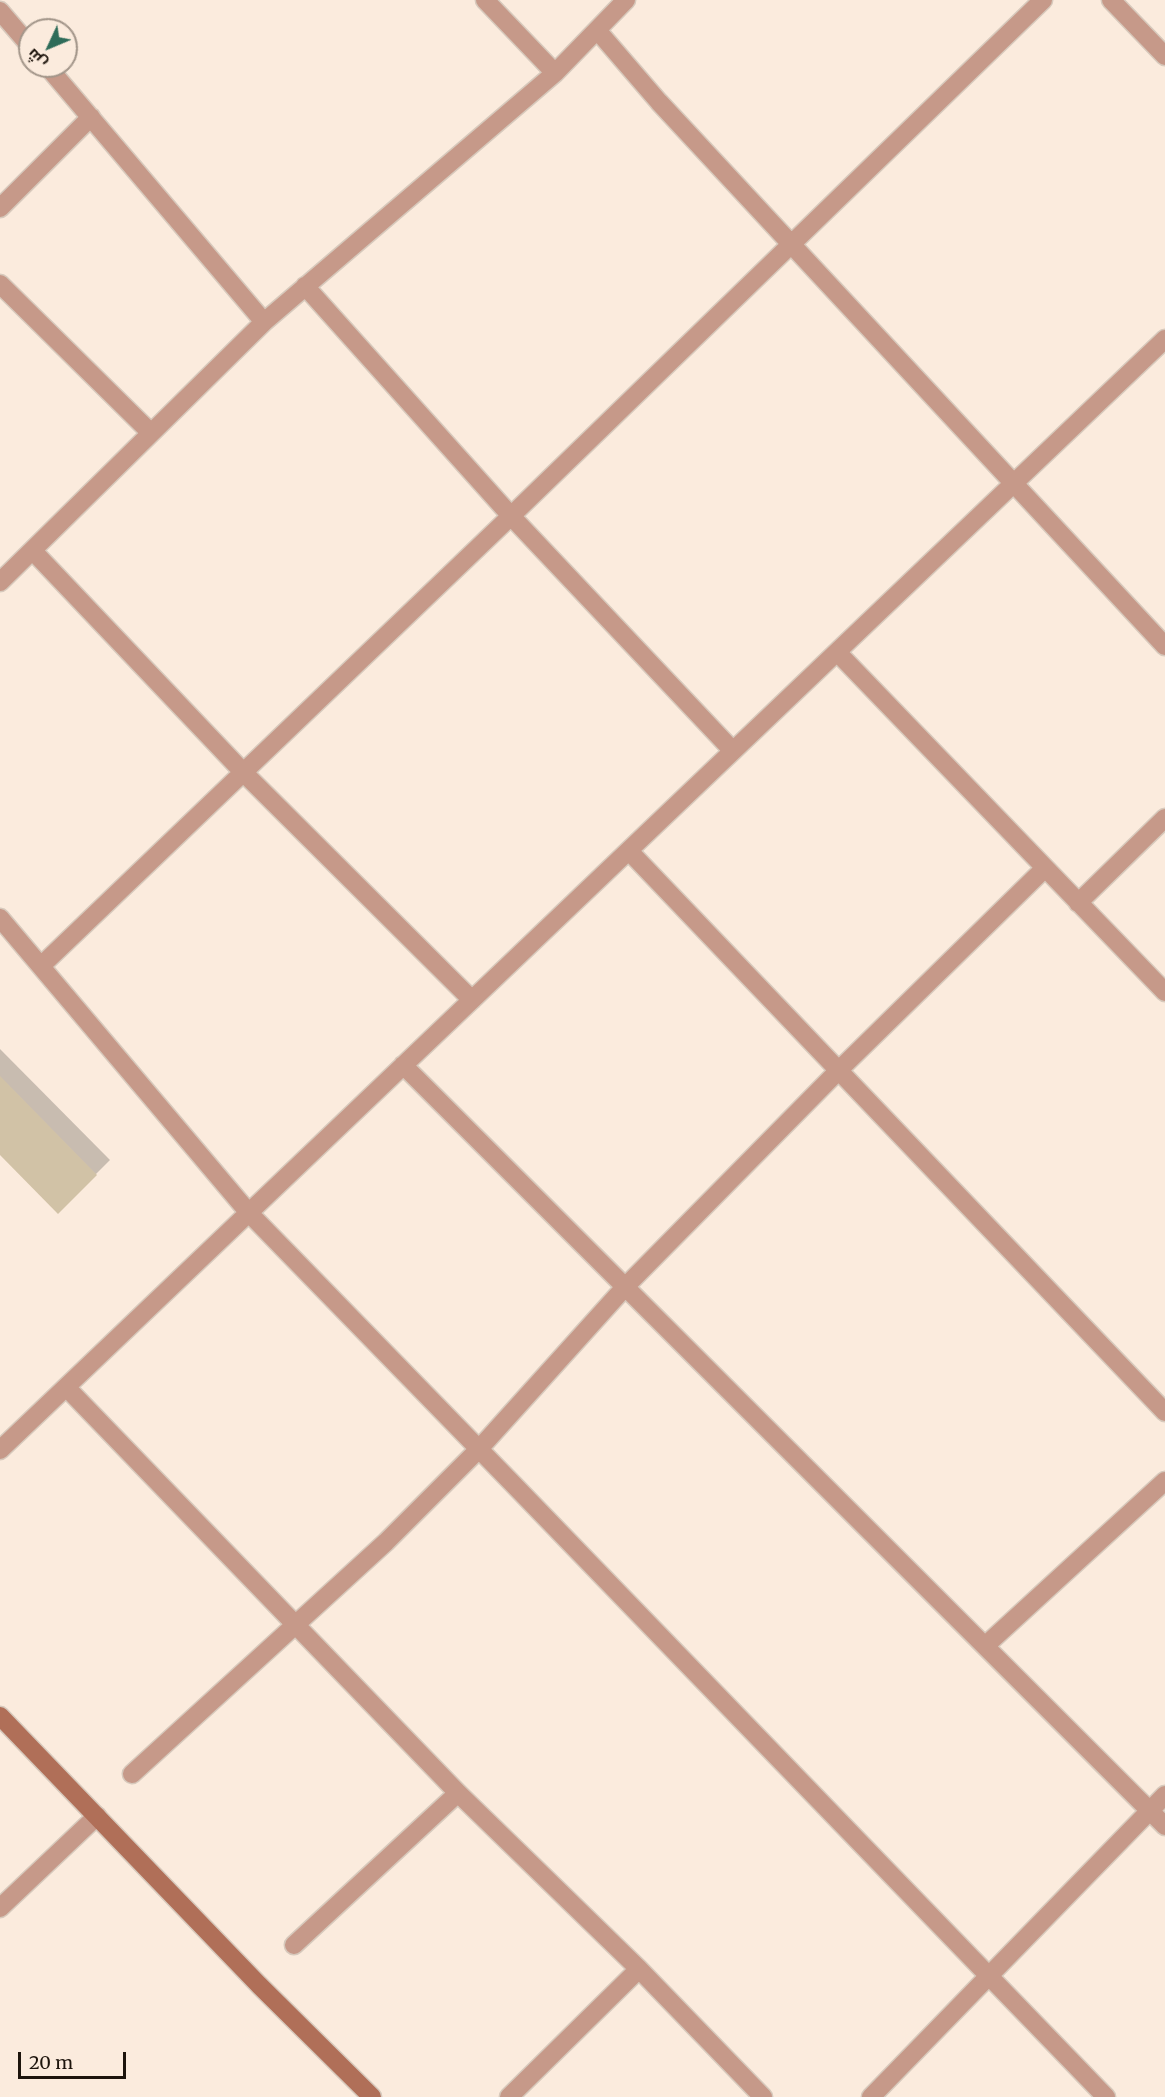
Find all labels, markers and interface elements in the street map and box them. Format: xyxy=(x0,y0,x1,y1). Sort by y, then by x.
north arrow xyxy=(18,18,78,78)
text: ش xyxy=(22,45,51,73)
scale bar xyxy=(21,2040,129,2078)
text: 20 m xyxy=(29,2051,73,2074)

